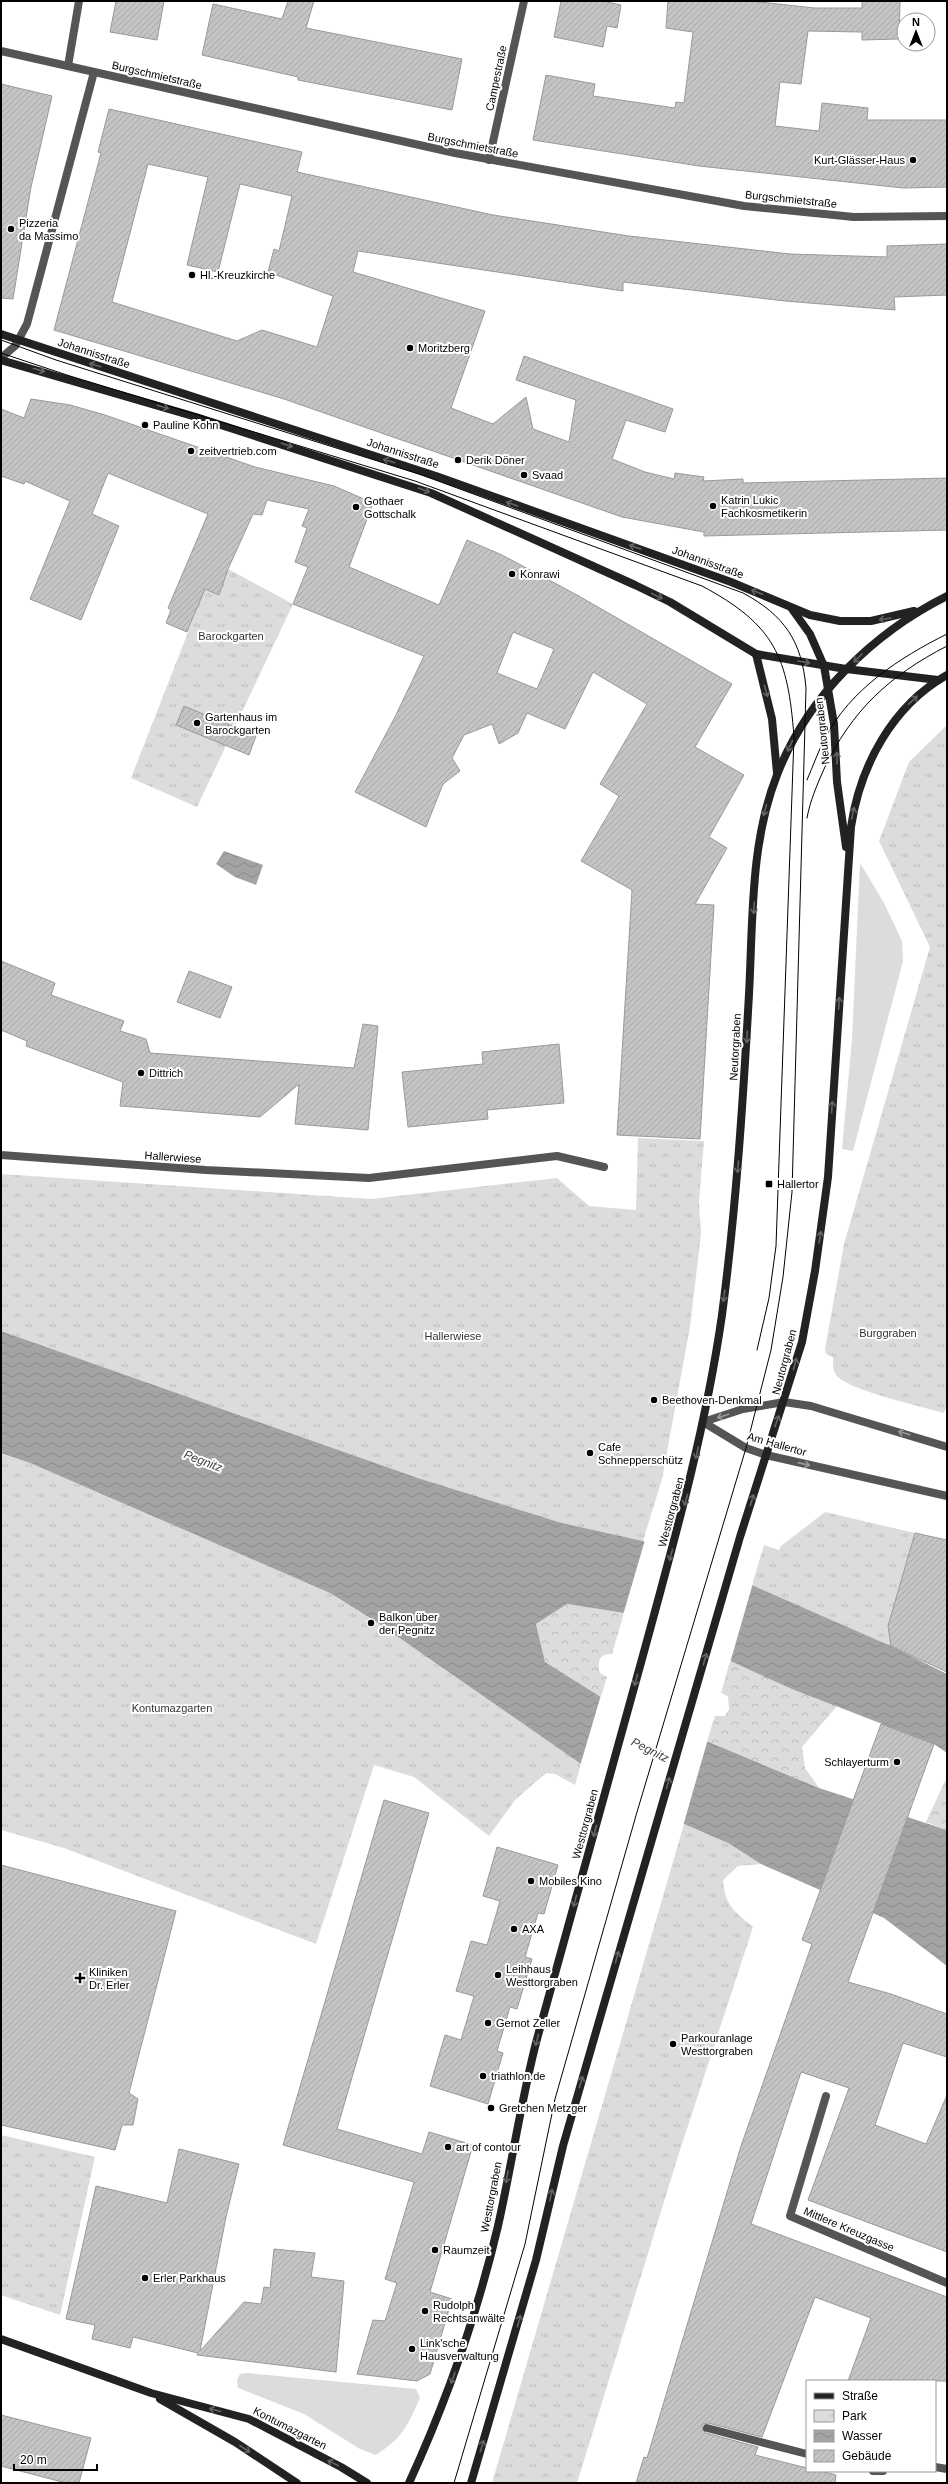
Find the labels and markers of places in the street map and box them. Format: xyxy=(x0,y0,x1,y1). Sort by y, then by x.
place label: Kurt-Glässer-Haus xyxy=(814,154,905,166)
marker: Kurt-Glässer-Haus xyxy=(908,155,918,165)
place label: Pizzeria da Massimo xyxy=(19,217,78,242)
marker: Pizzeria da Massimo xyxy=(6,224,16,234)
place label: Hl.-Kreuzkirche xyxy=(200,269,275,281)
marker: Hl.-Kreuzkirche xyxy=(187,270,197,280)
place label: Moritzberg xyxy=(418,342,470,354)
marker: Moritzberg xyxy=(405,343,415,353)
place label: Pauline Kohn xyxy=(153,419,218,431)
marker: Pauline Kohn xyxy=(140,420,150,430)
place label: zeitvertrieb.com xyxy=(199,445,277,457)
marker: zeitvertrieb.com xyxy=(186,446,196,456)
place label: Derik Döner xyxy=(466,454,525,466)
marker: Derik Döner xyxy=(453,455,463,465)
place label: Svaad xyxy=(532,469,563,481)
marker: Svaad xyxy=(519,470,529,480)
place label: Katrin Lukic Fachkosmetikerin xyxy=(721,494,807,519)
place label: Gothaer Gottschalk xyxy=(364,495,416,520)
marker: Katrin Lukic Fachkosmetikerin xyxy=(708,501,718,511)
marker: Gothaer Gottschalk xyxy=(351,502,361,512)
place label: Konrawi xyxy=(520,568,560,580)
marker: Konrawi xyxy=(507,569,517,579)
place label: Gartenhaus im Barockgarten xyxy=(205,711,277,736)
marker: Gartenhaus im Barockgarten xyxy=(192,718,202,728)
place label: Dittrich xyxy=(149,1067,183,1079)
marker: Dittrich xyxy=(136,1068,146,1078)
place label: Hallertor xyxy=(777,1178,819,1190)
marker: Hallertor xyxy=(764,1179,774,1189)
place label: Beethoven-Denkmal xyxy=(662,1394,762,1406)
marker: Beethoven-Denkmal xyxy=(649,1395,659,1405)
place label: Cafe Schnepperschütz xyxy=(598,1441,683,1466)
marker: Cafe Schnepperschütz xyxy=(585,1448,595,1458)
place label: Balkon über der Pegnitz xyxy=(379,1611,438,1636)
marker: Balkon über der Pegnitz xyxy=(366,1618,376,1628)
place label: Schlayerturm xyxy=(824,1756,889,1768)
marker: Schlayerturm xyxy=(892,1757,902,1767)
place label: Mobiles Kino xyxy=(539,1875,602,1887)
marker: Mobiles Kino xyxy=(526,1876,536,1886)
place label: AXA xyxy=(522,1923,545,1935)
marker: AXA xyxy=(509,1924,519,1934)
place label: Leihhaus Westtorgraben xyxy=(506,1963,578,1988)
place label: Kliniken Dr. Erler xyxy=(89,1966,130,1991)
marker: Leihhaus Westtorgraben xyxy=(493,1970,503,1980)
marker: Kliniken Dr. Erler xyxy=(74,1972,86,1984)
place label: Gernot Zeller xyxy=(496,2017,561,2029)
marker: Gernot Zeller xyxy=(483,2018,493,2028)
place label: Parkouranlage Westtorgraben xyxy=(681,2032,753,2057)
marker: Parkouranlage Westtorgraben xyxy=(668,2039,678,2049)
place label: triathlon.de xyxy=(491,2070,545,2082)
marker: triathlon.de xyxy=(478,2071,488,2081)
place label: Gretchen Metzger xyxy=(499,2102,587,2114)
marker: Gretchen Metzger xyxy=(486,2103,496,2113)
place label: art of contour xyxy=(456,2141,521,2153)
marker: art of contour xyxy=(443,2142,453,2152)
place label: Raumzeit xyxy=(443,2244,489,2256)
marker: Raumzeit xyxy=(430,2245,440,2255)
place label: Erler Parkhaus xyxy=(153,2272,226,2284)
marker: Erler Parkhaus xyxy=(140,2273,150,2283)
place label: Rudolph Rechtsanwälte xyxy=(433,2299,505,2324)
marker: Rudolph Rechtsanwälte xyxy=(420,2306,430,2316)
place label: Link'sche Hausverwaltung xyxy=(420,2337,499,2362)
marker: Link'sche Hausverwaltung xyxy=(407,2344,417,2354)

